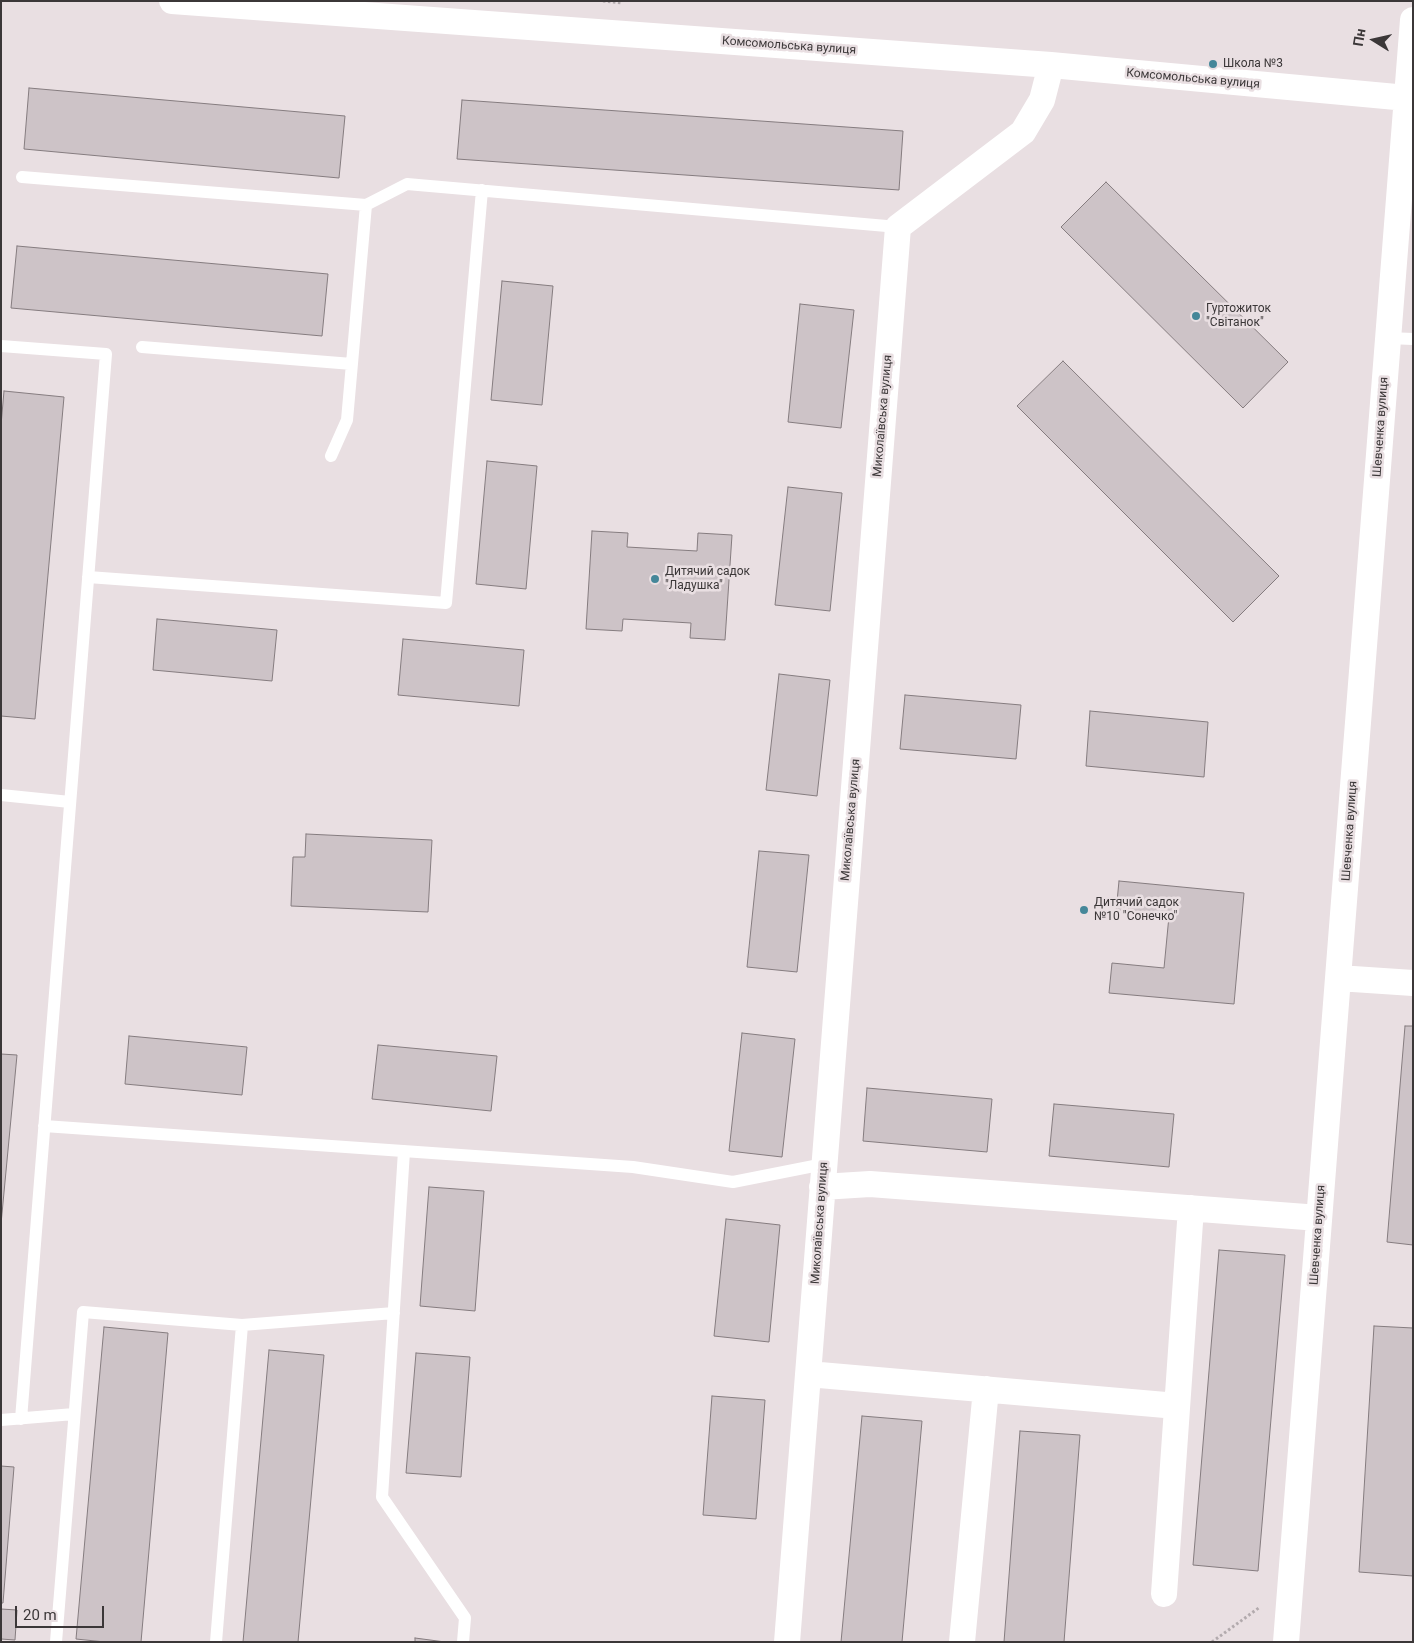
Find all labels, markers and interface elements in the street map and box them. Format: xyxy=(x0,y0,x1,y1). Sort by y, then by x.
north arrow xyxy=(1349,15,1399,65)
text: Пн xyxy=(1350,27,1369,48)
street label: Комсомольська вулиця xyxy=(722,34,856,58)
place label: Школа №3 xyxy=(1223,57,1283,71)
marker: Школа №3 xyxy=(1207,58,1219,70)
street label: Комсомольська вулиця xyxy=(1126,66,1260,92)
place label: Гуртожиток "Світанок" xyxy=(1206,302,1271,330)
marker: Гуртожиток "Світанок" xyxy=(1190,310,1202,322)
street label: Миколаївська вулиця xyxy=(870,354,896,478)
street label: Шевченка вулиця xyxy=(1370,377,1392,477)
place label: Дитячий садок "Ладушка" xyxy=(665,565,750,593)
marker: Дитячий садок "Ладушка" xyxy=(649,573,661,585)
street label: Миколаївська вулиця xyxy=(838,758,864,882)
street label: Шевченка вулиця xyxy=(1339,781,1361,881)
place label: Дитячий садок №10 "Сонечко" xyxy=(1094,896,1179,924)
marker: Дитячий садок №10 "Сонечко" xyxy=(1078,904,1090,916)
street label: Миколаївська вулиця xyxy=(809,1161,831,1285)
street label: Шевченка вулиця xyxy=(1307,1185,1329,1285)
scale bar xyxy=(18,1596,106,1628)
text: 20 m xyxy=(23,1606,57,1624)

